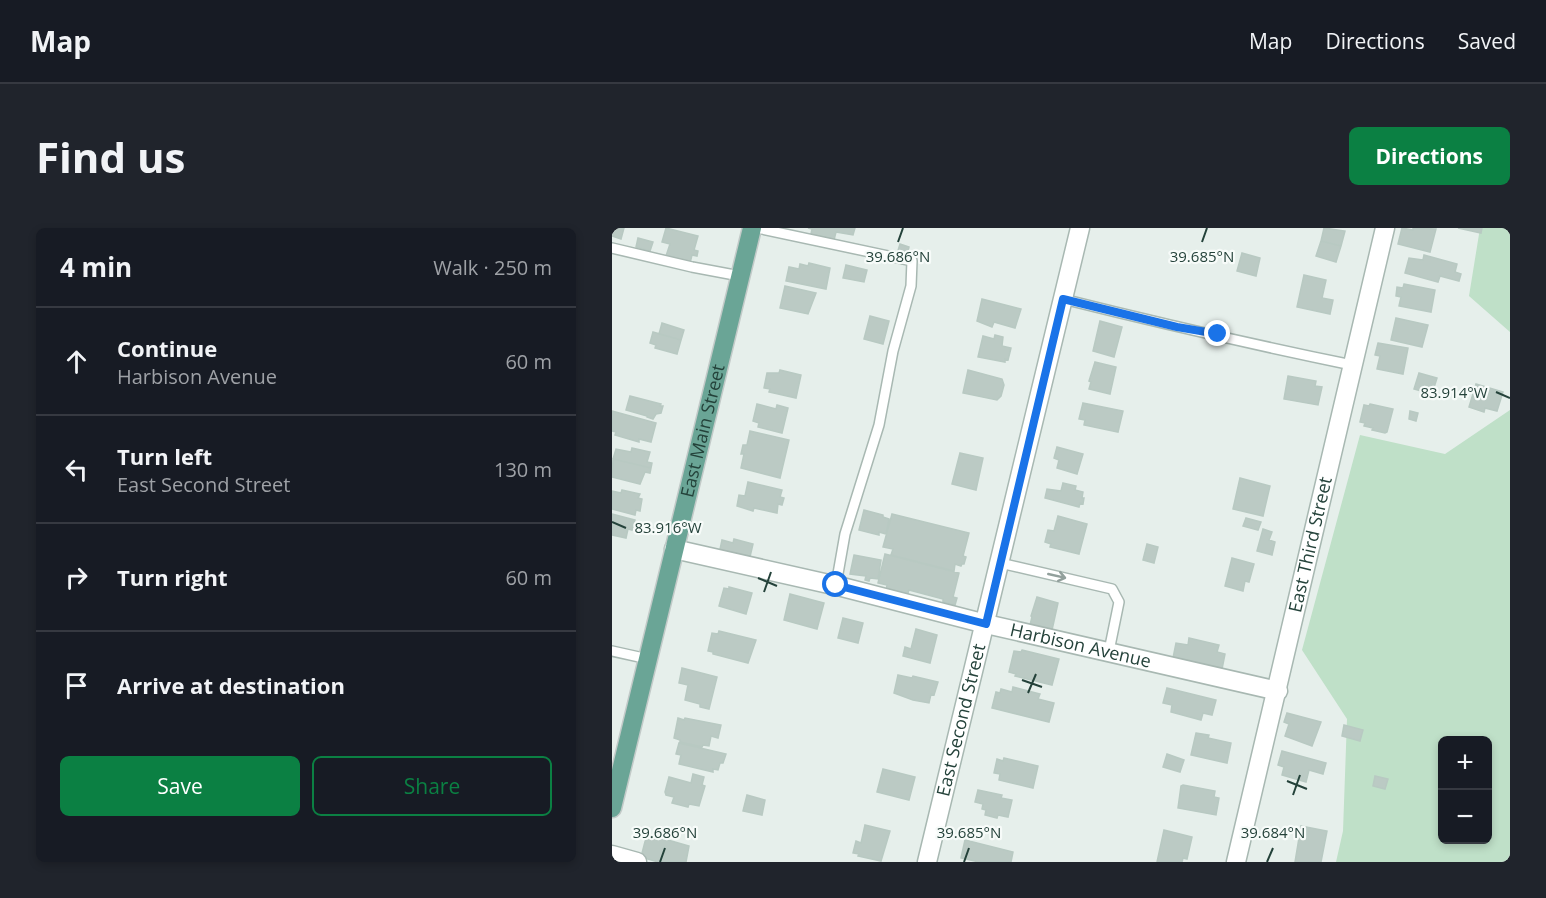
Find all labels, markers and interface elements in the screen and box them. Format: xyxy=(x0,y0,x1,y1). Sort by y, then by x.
text: Map xyxy=(30,22,91,60)
text: Map xyxy=(1249,27,1292,55)
text: Directions xyxy=(1325,27,1425,55)
text: Saved xyxy=(1458,27,1516,55)
button: Directions xyxy=(1349,127,1510,185)
text: Find us xyxy=(36,128,185,185)
text: 39.686°N xyxy=(866,246,930,266)
text: 39.685°N xyxy=(1170,246,1234,266)
text: 4 min xyxy=(60,249,132,285)
text: Walk · 250 m xyxy=(433,254,552,281)
route end xyxy=(1204,320,1230,346)
text: Continue xyxy=(117,333,217,363)
icon: ahead xyxy=(60,345,93,378)
text: 60 m xyxy=(505,348,552,375)
street label: East Main Street xyxy=(674,361,730,500)
text: Harbison Avenue xyxy=(117,363,277,390)
text: 83.914°W xyxy=(1420,382,1488,402)
text: Turn left xyxy=(117,441,212,471)
icon: left xyxy=(60,453,93,486)
text: 130 m xyxy=(494,456,552,483)
text: East Second Street xyxy=(117,471,290,498)
street label: East Third Street xyxy=(1282,474,1337,615)
text: 83.916°W xyxy=(634,517,702,537)
icon: right xyxy=(60,561,93,594)
text: Turn right xyxy=(117,562,228,592)
text: 60 m xyxy=(505,564,552,591)
route start xyxy=(822,571,848,597)
one-way arrow xyxy=(1048,571,1067,583)
street label: Harbison Avenue xyxy=(1008,617,1154,673)
street label: East Second Street xyxy=(930,641,990,799)
icon: arrive xyxy=(60,669,93,702)
text: Arrive at destination xyxy=(117,670,345,700)
map controls xyxy=(1438,736,1492,844)
button: + xyxy=(1438,736,1492,790)
button: Save xyxy=(60,756,300,816)
button: Share xyxy=(312,756,552,816)
button: − xyxy=(1438,790,1492,844)
text: 39.686°N xyxy=(633,822,697,842)
text: 39.685°N xyxy=(937,822,1001,842)
text: 39.684°N xyxy=(1241,822,1305,842)

